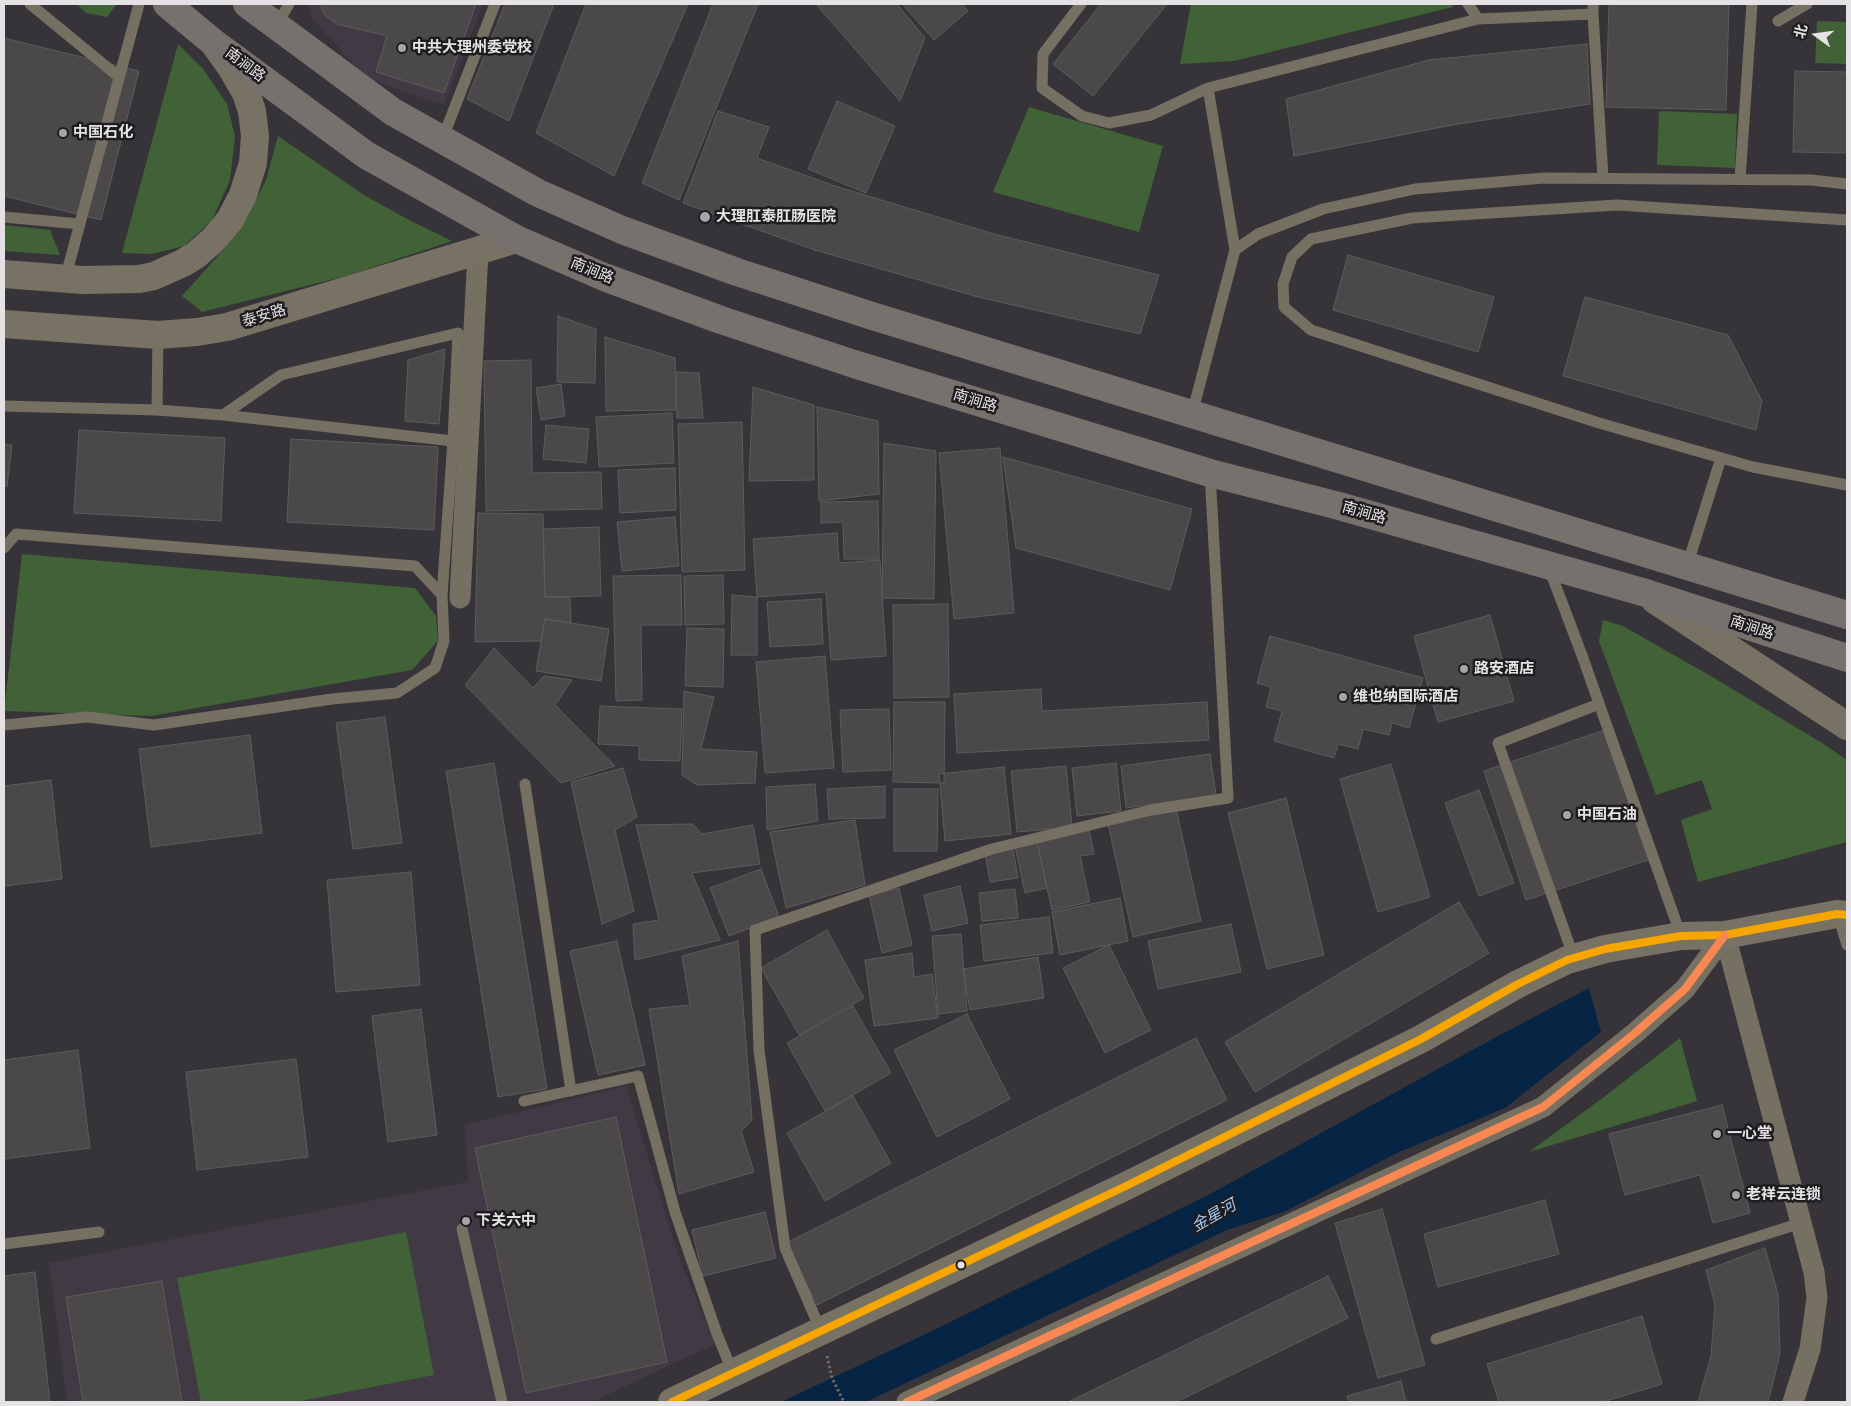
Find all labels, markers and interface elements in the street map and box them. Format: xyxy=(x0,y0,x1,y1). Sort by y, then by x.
north arrow xyxy=(1791,10,1841,60)
text: 北 xyxy=(1791,22,1811,40)
place label: 中共大理州委党校 xyxy=(412,39,532,57)
marker: 中共大理州委党校 xyxy=(396,42,408,54)
street label: 南涧路 xyxy=(222,44,268,86)
place label: 中国石化 xyxy=(73,124,133,142)
marker: 中国石化 xyxy=(57,127,69,139)
place label: 大理肛泰肛肠医院 xyxy=(716,208,836,226)
marker: 大理肛泰肛肠医院 xyxy=(698,210,712,224)
street label: 南涧路 xyxy=(568,254,616,288)
street label: 泰安路 xyxy=(240,301,288,331)
street label: 南涧路 xyxy=(951,386,999,416)
street label: 南涧路 xyxy=(1340,498,1388,528)
street label: 南涧路 xyxy=(1728,612,1776,644)
place label: 路安酒店 xyxy=(1474,660,1534,678)
marker: 路安酒店 xyxy=(1458,663,1470,675)
place label: 维也纳国际酒店 xyxy=(1353,688,1458,706)
marker: 维也纳国际酒店 xyxy=(1337,691,1349,703)
place label: 中国石油 xyxy=(1577,806,1637,824)
marker: 中国石油 xyxy=(1561,809,1573,821)
place label: 一心堂 xyxy=(1727,1125,1772,1143)
marker: 一心堂 xyxy=(1711,1128,1723,1140)
place label: 老祥云连锁 xyxy=(1746,1186,1821,1204)
marker: 老祥云连锁 xyxy=(1730,1189,1742,1201)
water label: 金星河 xyxy=(1188,1196,1240,1236)
place label: 下关六中 xyxy=(476,1212,536,1230)
marker: 下关六中 xyxy=(460,1215,472,1227)
unlabelled marker xyxy=(956,1260,966,1270)

